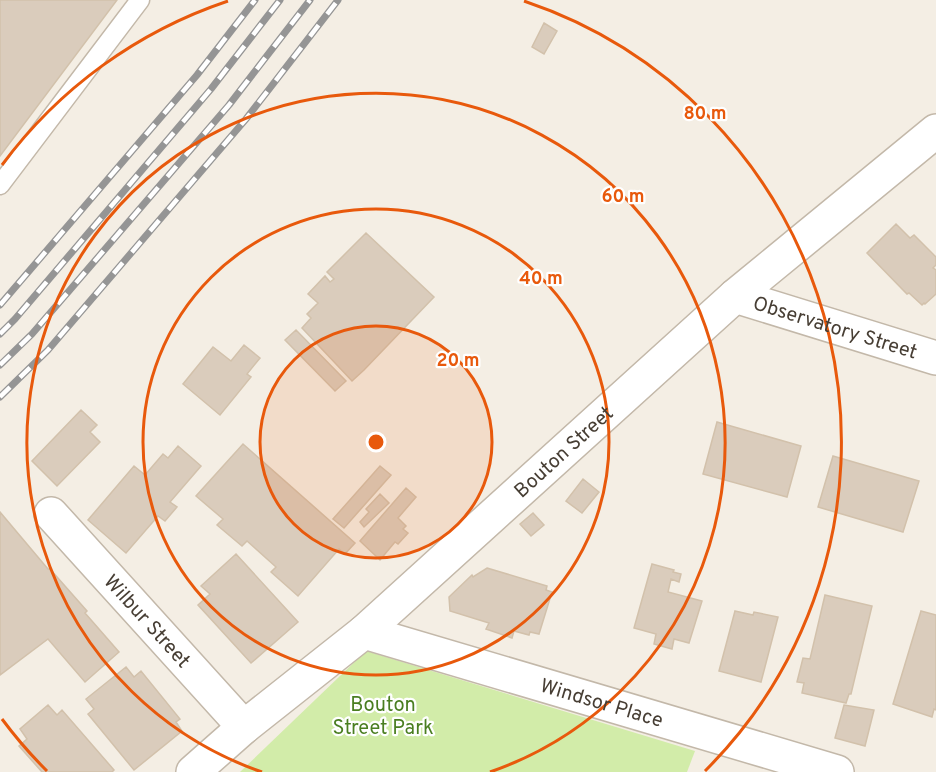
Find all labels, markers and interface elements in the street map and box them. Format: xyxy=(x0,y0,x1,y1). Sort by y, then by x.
text: 80 m xyxy=(683,103,727,126)
text: 60 m xyxy=(601,186,645,209)
text: 40 m xyxy=(519,268,563,291)
street label: Observatory Street xyxy=(749,291,920,366)
text: 20 m xyxy=(436,350,480,373)
street label: Bouton Street xyxy=(510,401,620,505)
centre of rings xyxy=(366,432,386,452)
street label: Wilbur Street xyxy=(97,570,195,674)
street label: Windsor Place xyxy=(537,674,666,735)
park label: Bouton Street Park xyxy=(332,693,434,742)

